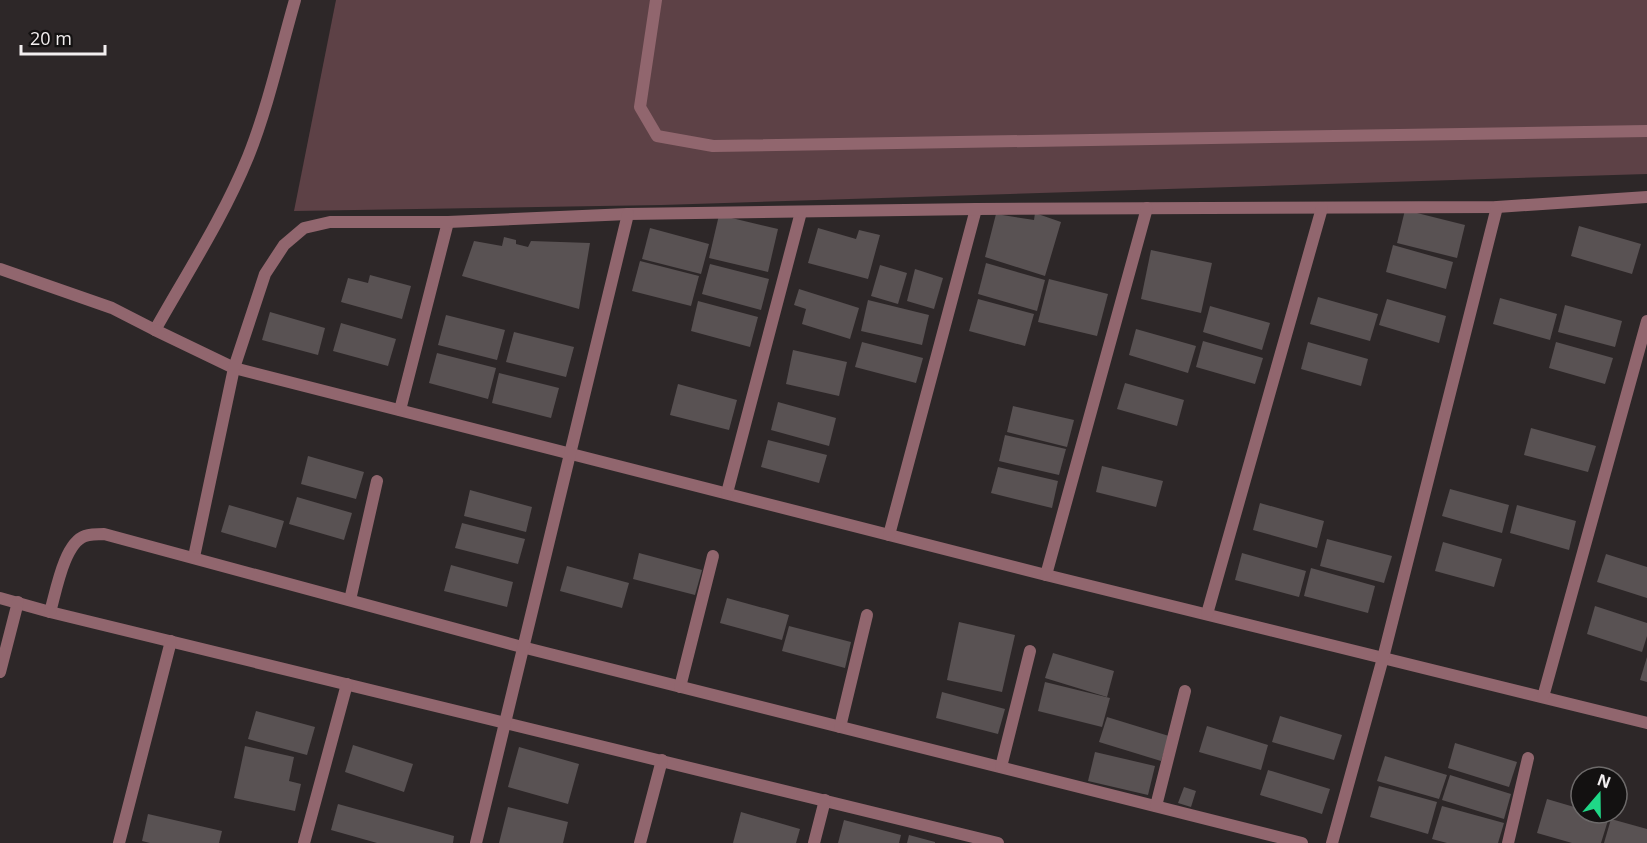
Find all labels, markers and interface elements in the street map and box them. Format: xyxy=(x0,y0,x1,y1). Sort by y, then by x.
scale bar xyxy=(21,18,105,56)
text: 20 m xyxy=(30,26,72,50)
north arrow xyxy=(1569,765,1629,825)
text: N xyxy=(1594,768,1614,793)

